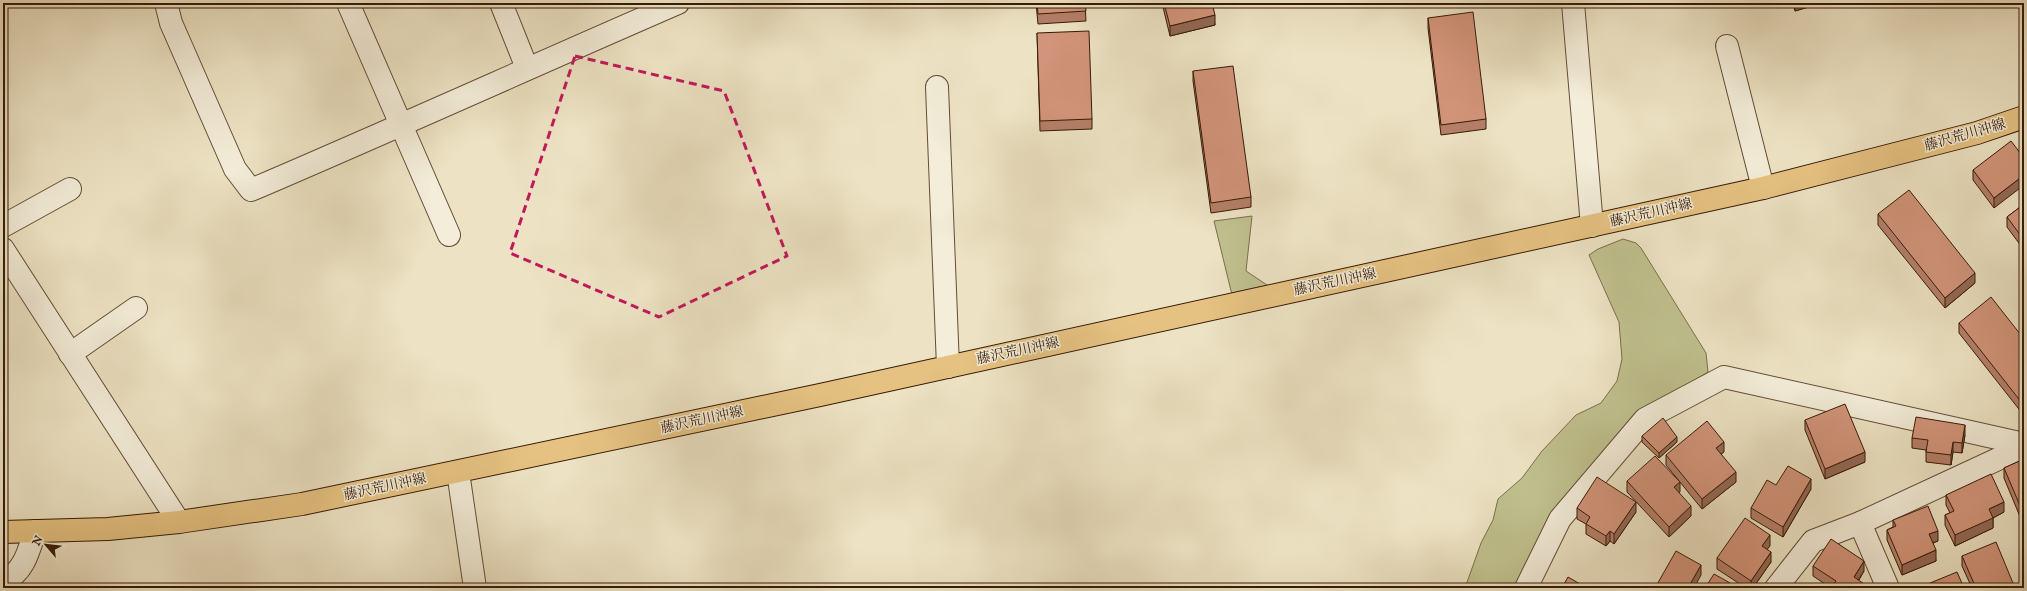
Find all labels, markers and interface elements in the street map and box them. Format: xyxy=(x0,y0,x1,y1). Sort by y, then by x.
street label: 藤沢荒川沖線 xyxy=(1922,115,2008,155)
street label: 藤沢荒川沖線 xyxy=(1608,195,1694,231)
street label: 藤沢荒川沖線 xyxy=(1292,264,1378,300)
street label: 藤沢荒川沖線 xyxy=(975,333,1061,369)
street label: 藤沢荒川沖線 xyxy=(659,402,745,438)
street label: 藤沢荒川沖線 xyxy=(342,469,428,505)
north arrow xyxy=(26,525,66,565)
text: N xyxy=(29,533,47,549)

